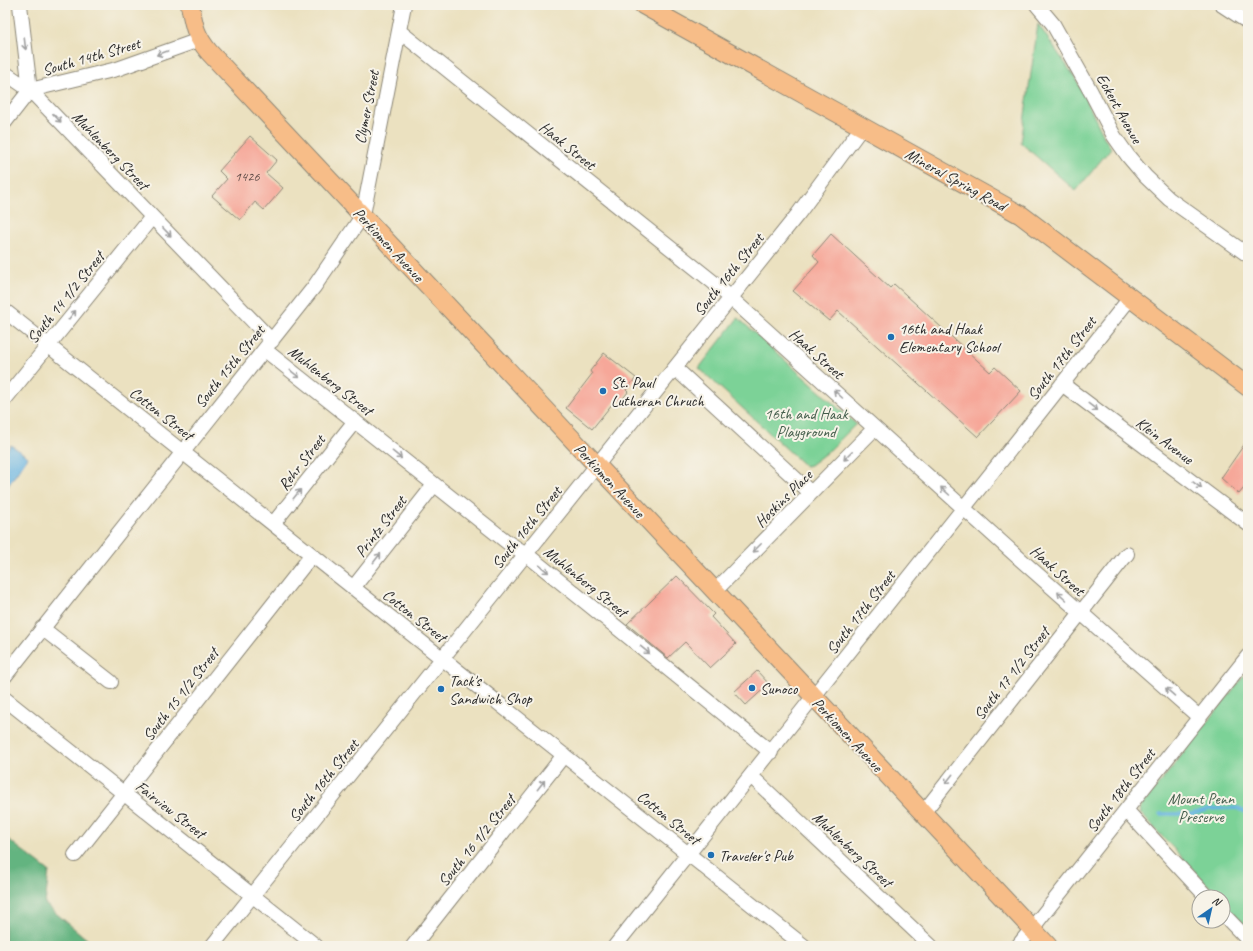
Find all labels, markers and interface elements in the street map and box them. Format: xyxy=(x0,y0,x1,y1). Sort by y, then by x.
street label: South 14th Street xyxy=(40,33,144,80)
one-way arrow xyxy=(21,37,28,50)
one-way arrow xyxy=(156,50,169,57)
street label: Clymer Street xyxy=(350,67,384,145)
street label: Eckert Avenue xyxy=(1092,70,1147,149)
street label: Muhlenberg Street xyxy=(68,107,155,196)
one-way arrow xyxy=(52,113,62,123)
street label: Haak Street xyxy=(535,117,601,176)
street label: Mineral Spring Road xyxy=(902,144,1012,217)
house number: 1426 xyxy=(234,168,260,185)
street label: Perkiomen Avenue xyxy=(349,203,429,287)
one-way arrow xyxy=(162,227,172,237)
street label: South 16th Street xyxy=(689,228,769,320)
street label: South 14 1/2 Street xyxy=(23,246,111,348)
one-way arrow xyxy=(68,309,77,320)
street label: South 17th Street xyxy=(1023,311,1102,405)
place label: 16th and Haak Elementary School xyxy=(899,319,1002,357)
street label: South 15th Street xyxy=(190,320,270,412)
street label: Haak Street xyxy=(785,324,849,385)
marker: 16th and Haak Elementary School xyxy=(886,332,896,342)
street label: Muhlenberg Street xyxy=(284,341,379,422)
one-way arrow xyxy=(290,370,301,378)
place label: St. Paul Lutheran Chruch xyxy=(611,373,704,411)
street label: Cotton Street xyxy=(126,383,199,447)
marker: St. Paul Lutheran Chruch xyxy=(598,386,608,396)
one-way arrow xyxy=(833,390,843,399)
one-way arrow xyxy=(1088,403,1099,411)
park label: 16th and Haak Playground xyxy=(764,404,849,442)
street label: Klein Avenue xyxy=(1132,413,1199,470)
street label: Rehr Street xyxy=(274,429,331,494)
street label: Perkiomen Avenue xyxy=(570,439,650,523)
one-way arrow xyxy=(392,450,403,459)
one-way arrow xyxy=(843,451,853,461)
street label: Hoskins Place xyxy=(751,464,818,532)
street label: South 16th Street xyxy=(487,481,567,573)
one-way arrow xyxy=(1192,481,1203,490)
one-way arrow xyxy=(939,486,950,495)
one-way arrow xyxy=(293,488,302,499)
street label: Printz Street xyxy=(351,491,412,561)
street label: Haak Street xyxy=(1026,541,1090,602)
street label: Muhlenberg Street xyxy=(539,542,633,623)
one-way arrow xyxy=(752,544,762,553)
one-way arrow xyxy=(373,552,382,563)
one-way arrow xyxy=(539,564,549,573)
street label: South 17th Street xyxy=(822,565,901,659)
street label: Cotton Street xyxy=(379,585,452,649)
one-way arrow xyxy=(1057,592,1067,601)
street label: South 17 1/2 Street xyxy=(969,621,1056,724)
street label: South 15 1/2 Street xyxy=(138,642,225,745)
one-way arrow xyxy=(640,646,651,655)
place label: Tack's Sandwich Shop xyxy=(449,671,533,709)
place label: Sunoco xyxy=(760,679,799,699)
marker: Sunoco xyxy=(747,683,757,693)
marker: Tack's Sandwich Shop xyxy=(436,684,446,694)
one-way arrow xyxy=(1165,687,1175,696)
street label: Perkiomen Avenue xyxy=(808,693,888,777)
street label: South 16th Street xyxy=(284,734,364,826)
street label: South 18th Street xyxy=(1082,743,1161,837)
one-way arrow xyxy=(945,774,953,785)
street label: Fairview Street xyxy=(132,776,211,845)
one-way arrow xyxy=(537,780,545,791)
street label: Cotton Street xyxy=(633,786,706,851)
street label: South 16 1/2 Street xyxy=(434,789,522,891)
park label: Mount Penn Preserve xyxy=(1168,789,1235,827)
street label: Muhlenberg Street xyxy=(808,808,898,894)
place label: Traveler's Pub xyxy=(719,846,794,866)
marker: Traveler's Pub xyxy=(706,850,716,860)
north arrow xyxy=(1191,889,1231,929)
text: N xyxy=(1210,893,1225,910)

